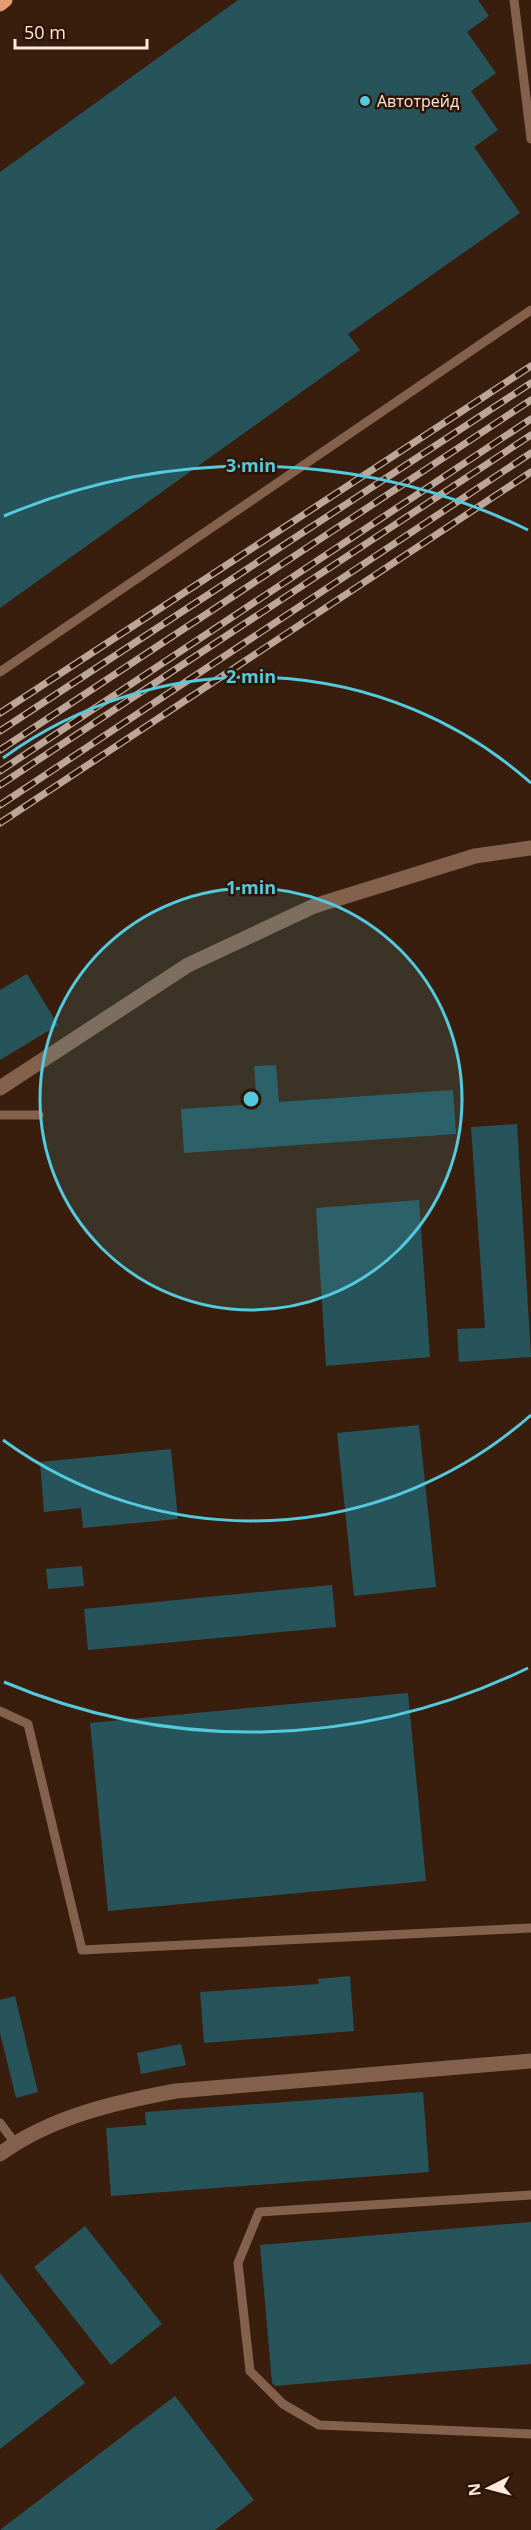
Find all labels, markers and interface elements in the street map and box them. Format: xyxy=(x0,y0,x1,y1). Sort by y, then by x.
scale bar xyxy=(15,12,147,50)
text: 50 m xyxy=(24,20,66,44)
place label: Автотрейд xyxy=(377,90,459,112)
marker: Автотрейд xyxy=(358,94,372,108)
text: 3 min xyxy=(226,453,276,477)
text: 2 min xyxy=(226,664,276,688)
text: 1 min xyxy=(226,875,276,899)
centre of rings xyxy=(241,1089,261,1109)
north arrow xyxy=(459,2458,519,2518)
text: N xyxy=(462,2482,486,2497)

